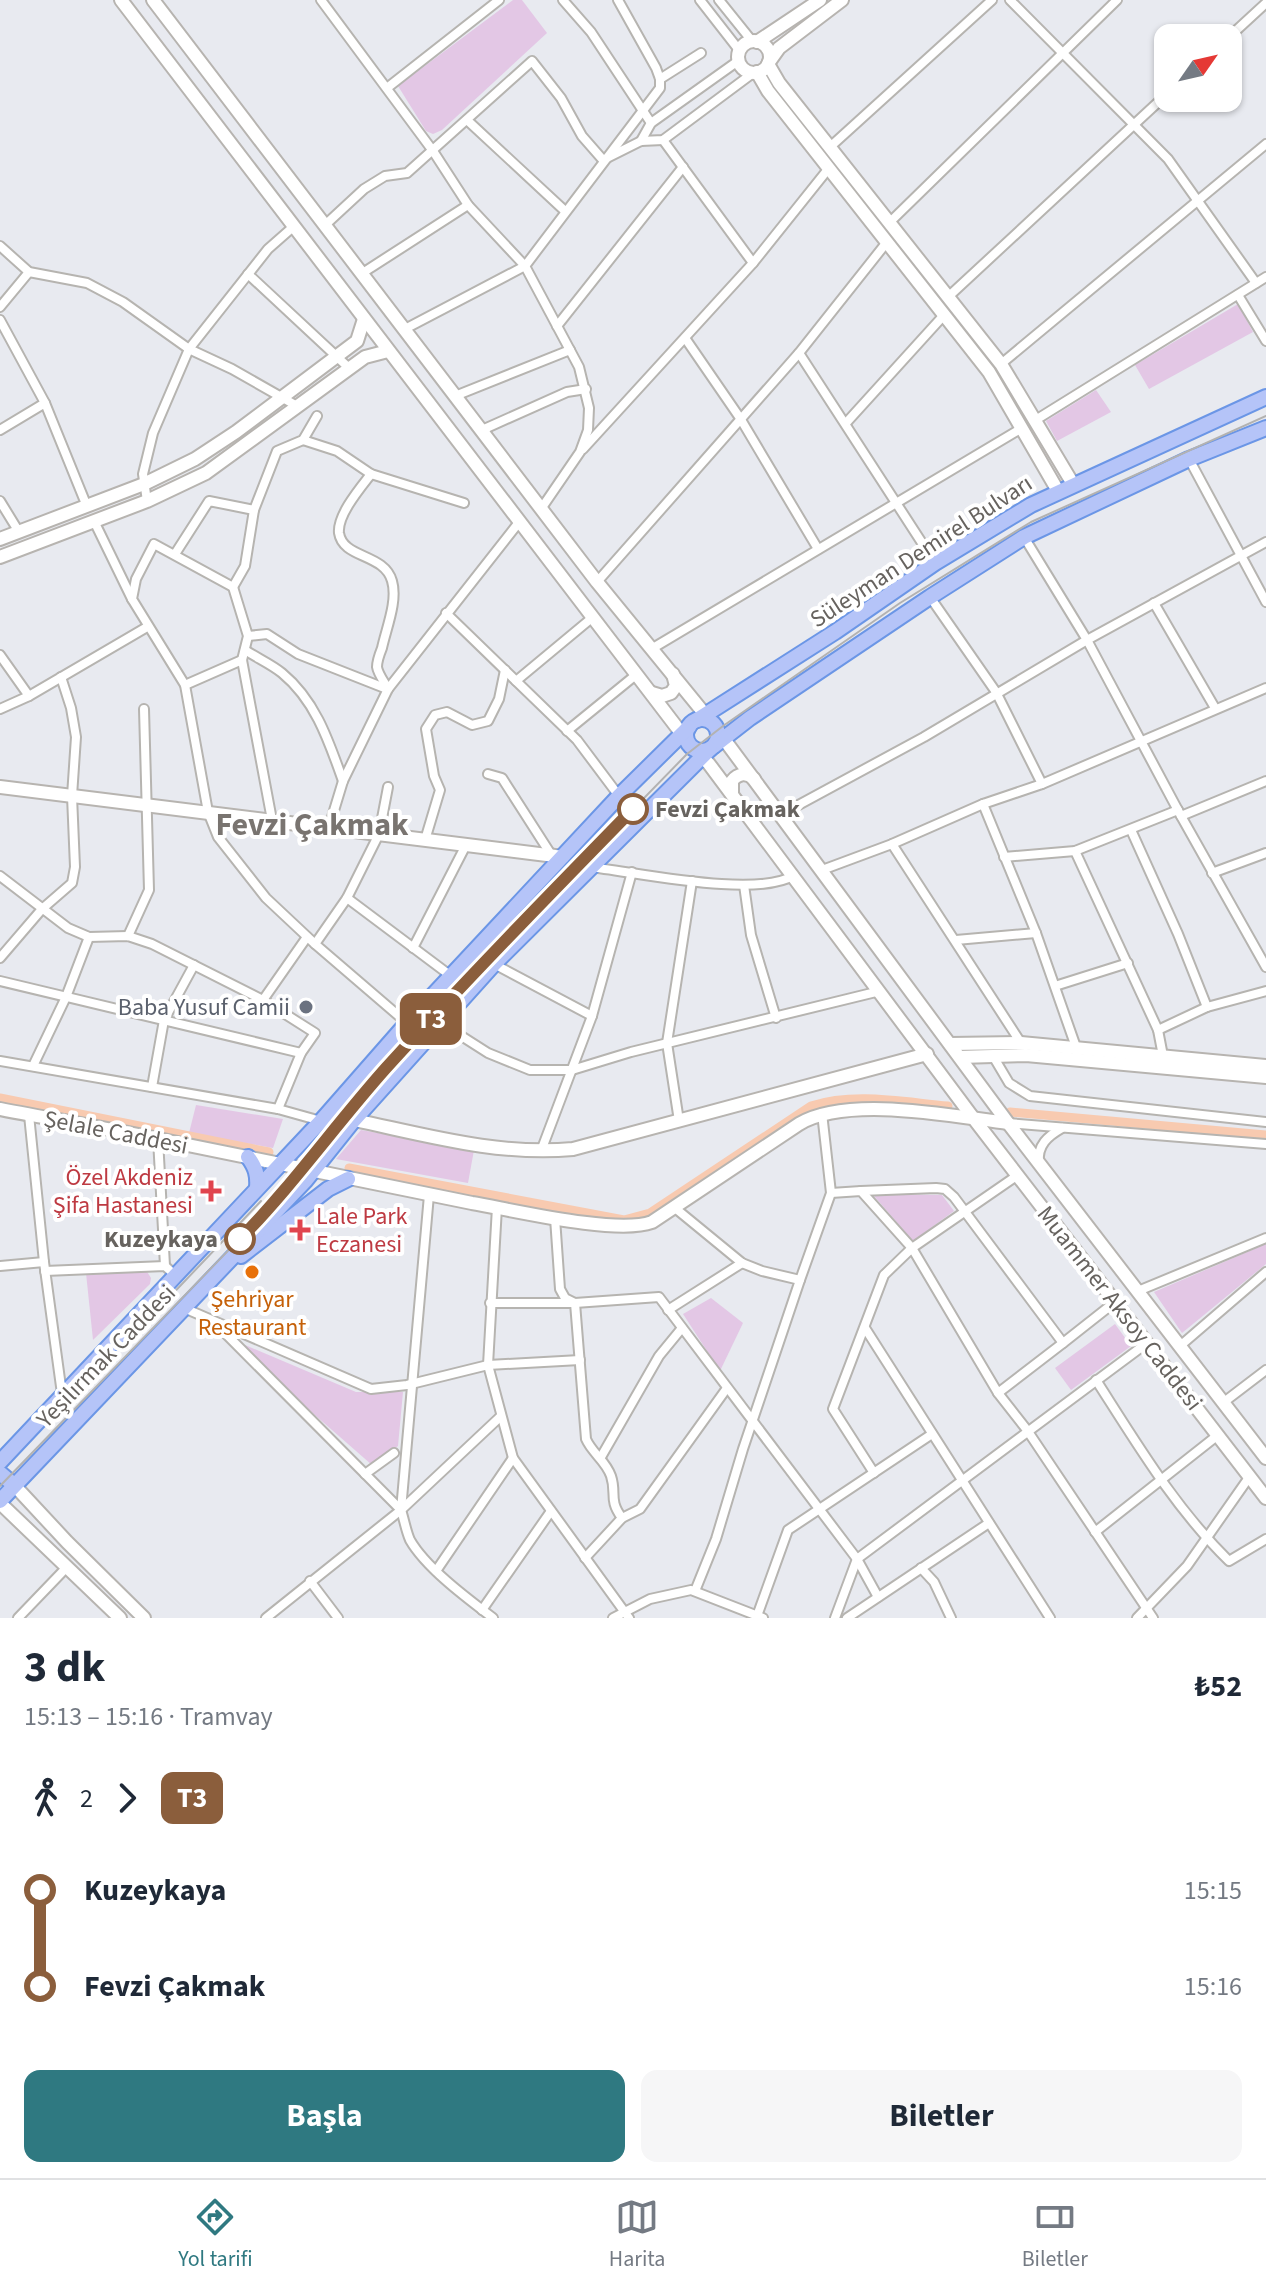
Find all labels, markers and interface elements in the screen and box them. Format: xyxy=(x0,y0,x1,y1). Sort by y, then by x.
north arrow xyxy=(1154,24,1242,112)
map controls xyxy=(1154,24,1242,112)
street label: Süleyman Demirel Bulvarı xyxy=(803,466,1039,637)
place label: Fevzi Çakmak xyxy=(655,792,801,827)
marker: Fevzi Çakmak xyxy=(618,794,648,824)
district label: Fevzi Çakmak xyxy=(215,802,409,848)
place label: Baba Yusuf Camii xyxy=(118,990,290,1025)
line badge: T3 xyxy=(395,993,467,1045)
marker: Baba Yusuf Camii xyxy=(297,998,315,1016)
text: T3 xyxy=(416,999,446,1039)
street label: Şelale Caddesi xyxy=(41,1101,191,1164)
place label: Özel Akdeniz Şifa Hastanesi xyxy=(53,1160,193,1223)
marker: Özel Akdeniz Şifa Hastanesi xyxy=(200,1180,222,1202)
street label: Muammer Aksoy Caddesi xyxy=(1028,1198,1211,1418)
place label: Lale Park Eczanesi xyxy=(316,1199,408,1262)
marker: Lale Park Eczanesi xyxy=(291,1221,309,1239)
place label: Kuzeykaya xyxy=(104,1222,218,1257)
marker: Kuzeykaya xyxy=(225,1224,255,1254)
marker: Şehriyar Restaurant xyxy=(243,1263,261,1281)
street label: Yeşilırmak Caddesi xyxy=(28,1277,184,1437)
place label: Şehriyar Restaurant xyxy=(198,1282,306,1345)
text: 3 dk xyxy=(24,1636,105,1699)
text: ₺52 xyxy=(1194,1665,1242,1708)
text: 15:13 – 15:16 · Tramvay xyxy=(24,1698,273,1735)
icon: walk xyxy=(24,1776,68,1820)
icon: forward xyxy=(105,1776,149,1820)
text: T3 xyxy=(177,1778,207,1818)
text: 2 xyxy=(80,1780,93,1817)
text: Kuzeykaya xyxy=(84,1869,226,1912)
text: 15:15 xyxy=(1184,1872,1242,1909)
text: Fevzi Çakmak xyxy=(84,1965,265,2008)
text: 15:16 xyxy=(1184,1968,1242,2005)
button: Başla xyxy=(24,2070,625,2162)
button: Biletler xyxy=(641,2070,1242,2162)
tab: Yol tarifi xyxy=(178,2195,253,2275)
tab: Harita xyxy=(609,2195,665,2275)
tab: Biletler xyxy=(1022,2195,1088,2275)

